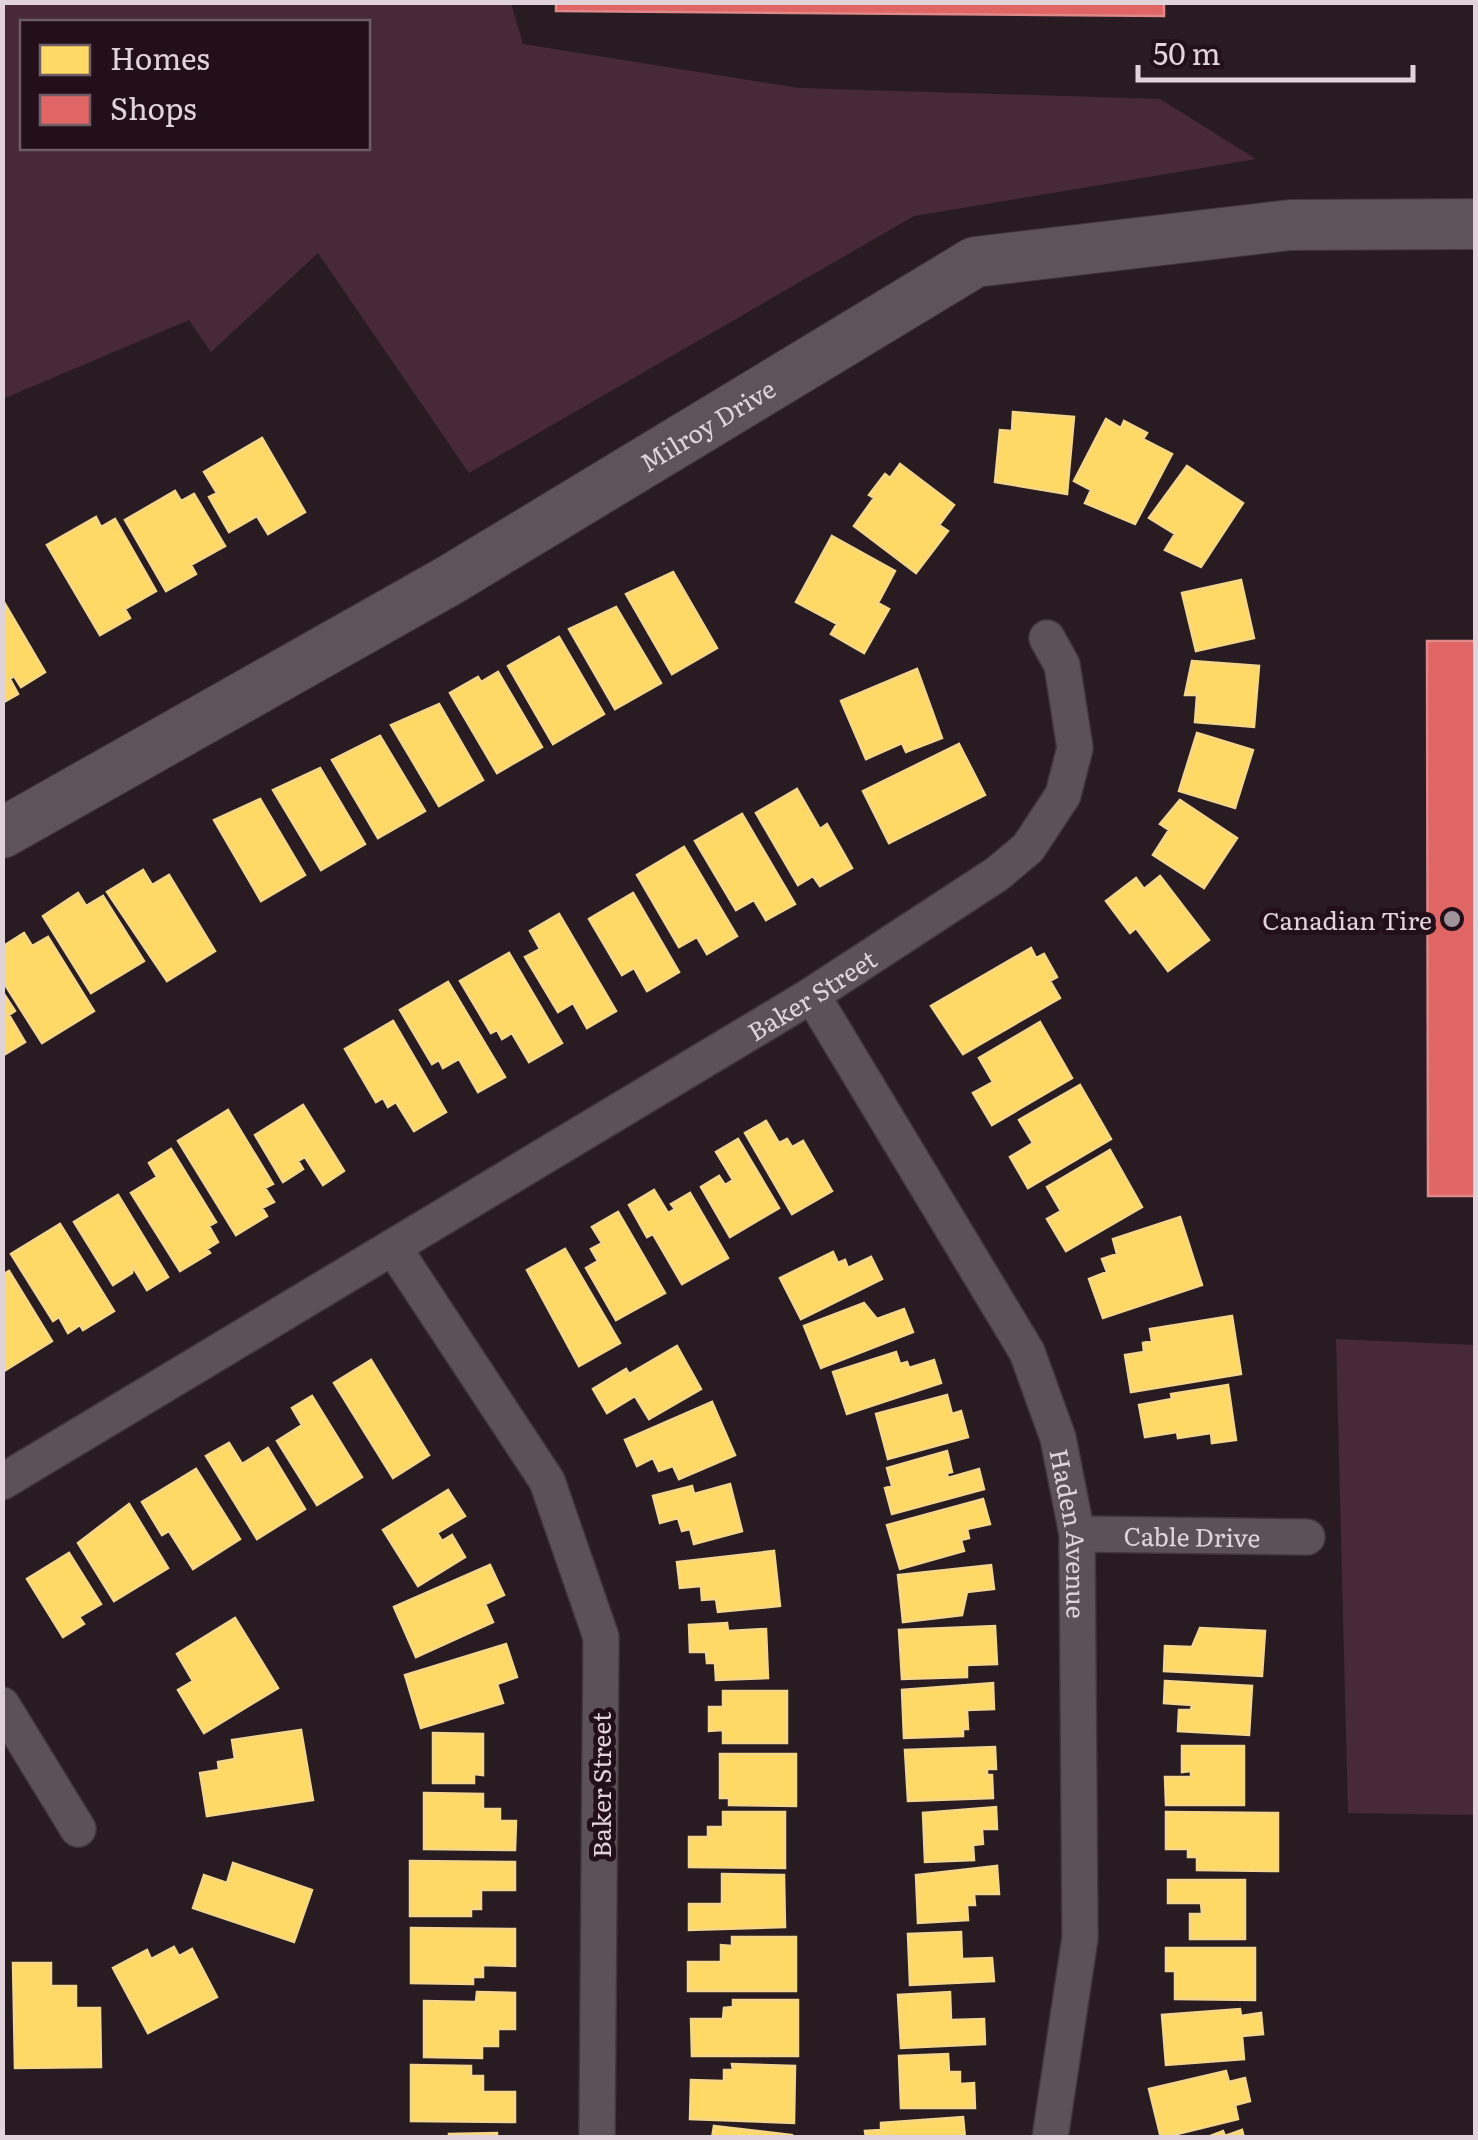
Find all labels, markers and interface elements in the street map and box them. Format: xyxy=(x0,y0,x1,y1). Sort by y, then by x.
legend xyxy=(20,20,370,150)
scale bar xyxy=(1138,20,1413,82)
text: 50 m xyxy=(1153,30,1221,74)
text: Homes xyxy=(110,35,210,79)
text: Shops xyxy=(110,85,197,129)
street label: Milroy Drive xyxy=(632,369,782,480)
place label: Canadian Tire xyxy=(1262,901,1432,938)
marker: Canadian Tire xyxy=(1441,908,1463,930)
street label: Baker Street xyxy=(740,940,883,1049)
street label: Haden Avenue xyxy=(1042,1445,1096,1619)
street label: Cable Drive xyxy=(1123,1516,1261,1555)
street label: Baker Street xyxy=(582,1712,619,1858)

